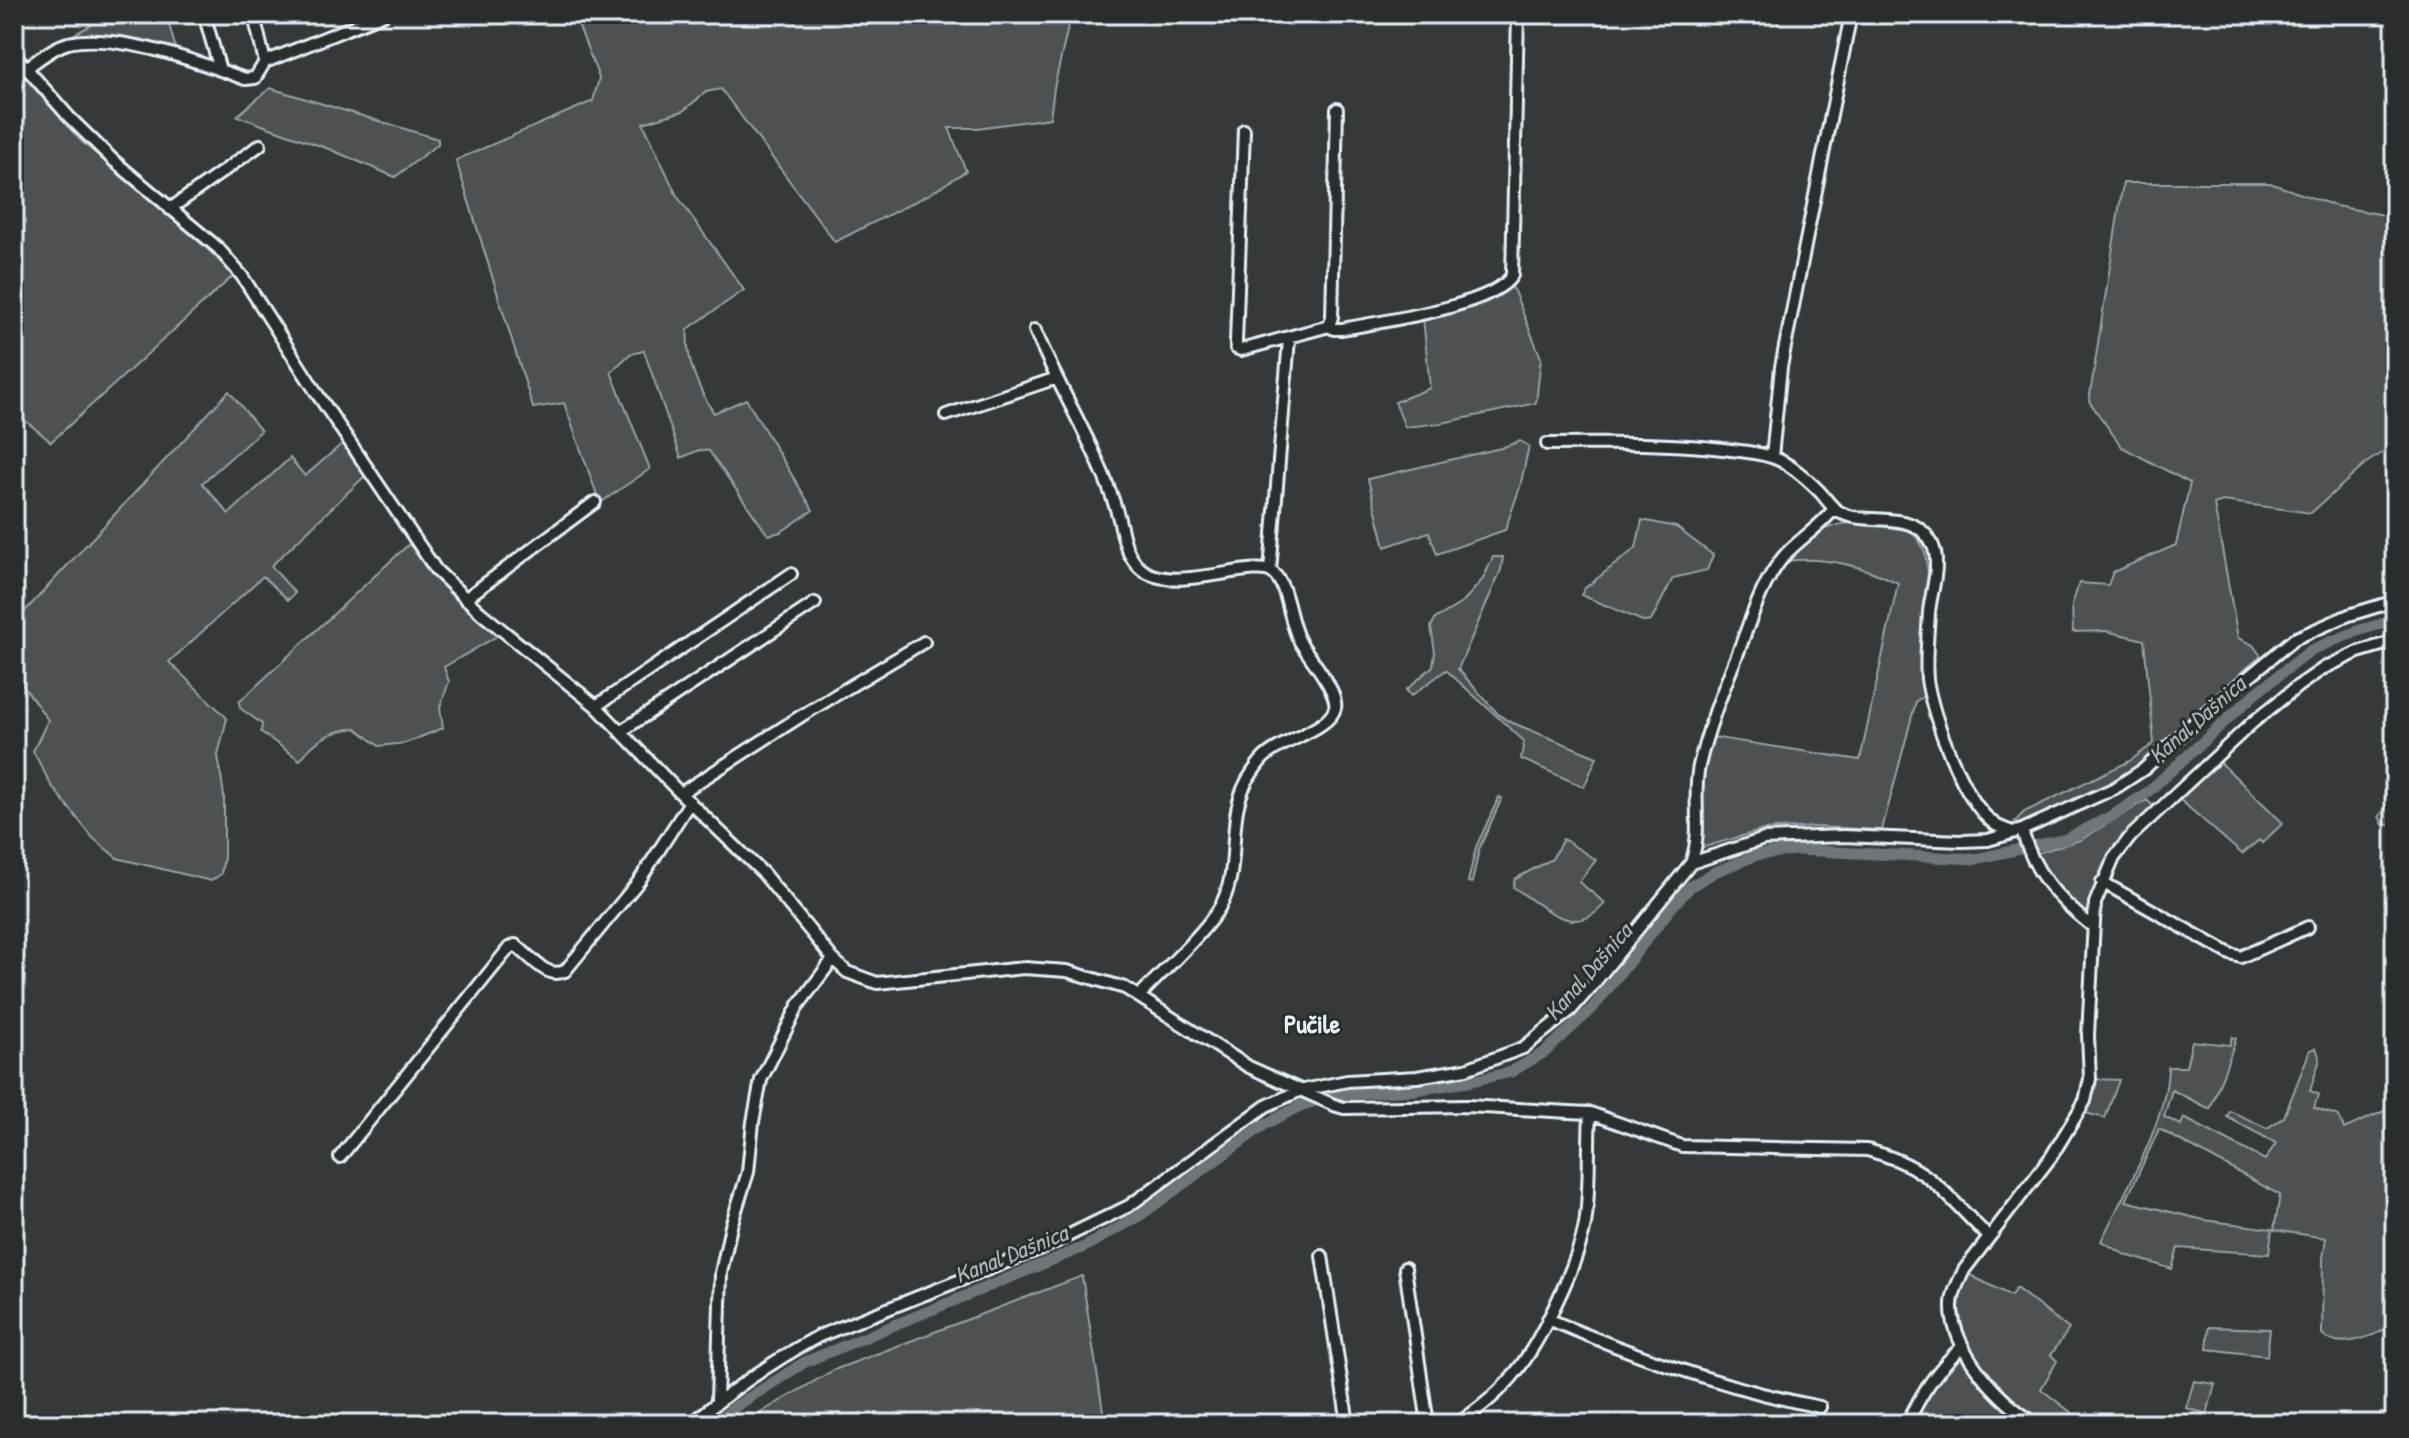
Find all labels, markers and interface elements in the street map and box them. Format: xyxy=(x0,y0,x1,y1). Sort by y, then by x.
water label: Kanal Dašnica xyxy=(2141,666,2254,770)
water label: Kanal Dašnica xyxy=(1536,914,1640,1027)
district label: Pučile xyxy=(1284,1006,1341,1041)
water label: Kanal Dašnica xyxy=(949,1215,1074,1290)

